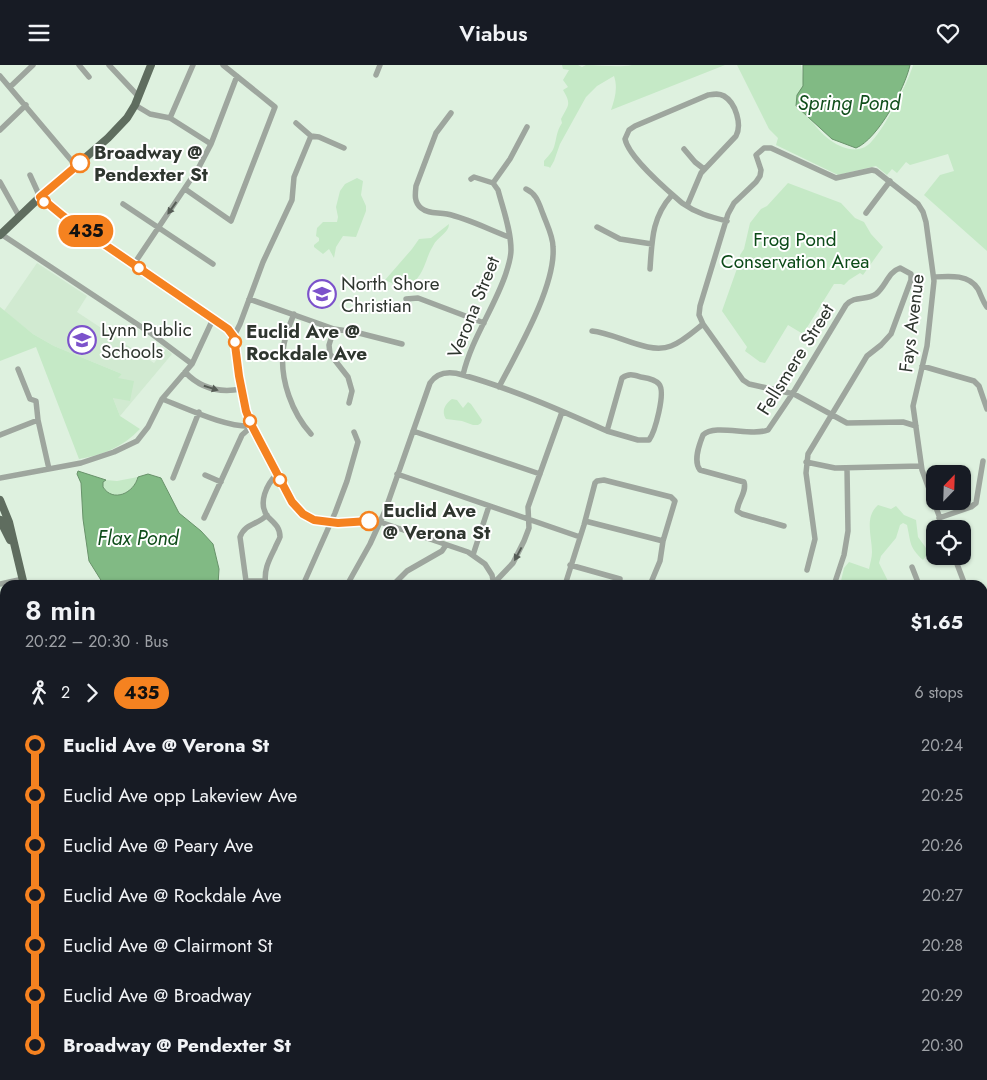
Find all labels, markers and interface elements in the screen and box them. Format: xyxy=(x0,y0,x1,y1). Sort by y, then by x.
text: Viabus xyxy=(459,17,528,49)
icon: menu xyxy=(25,19,53,47)
icon: heart xyxy=(934,19,962,47)
water label: Spring Pond xyxy=(798,89,901,118)
place label: Broadway @ Pendexter St xyxy=(94,139,208,188)
marker: Broadway @ Pendexter St xyxy=(70,153,90,173)
unlabelled marker xyxy=(37,195,51,209)
one-way arrow xyxy=(167,201,177,215)
line badge: 435 xyxy=(57,215,115,247)
text: 435 xyxy=(68,218,104,244)
park label: Frog Pond Conservation Area xyxy=(721,226,869,275)
street label: Verona Street xyxy=(441,252,506,362)
unlabelled marker xyxy=(132,261,146,275)
place label: North Shore Christian xyxy=(341,270,440,319)
street label: Fays Avenue xyxy=(892,272,931,374)
school or university icon: North Shore Christian xyxy=(307,279,337,309)
street label: Fellsmere Street xyxy=(750,298,841,420)
place label: Lynn Public Schools xyxy=(101,316,192,365)
place label: Euclid Ave @ Rockdale Ave xyxy=(246,318,367,367)
school or university icon: Lynn Public Schools xyxy=(67,325,97,355)
marker: Euclid Ave @ Rockdale Ave xyxy=(228,335,242,349)
one-way arrow xyxy=(204,384,219,392)
unlabelled marker xyxy=(243,414,257,428)
north arrow xyxy=(926,465,971,510)
map controls xyxy=(926,465,971,565)
unlabelled marker xyxy=(273,473,287,487)
place label: Euclid Ave @ Verona St xyxy=(383,497,490,546)
marker: Euclid Ave @ Verona St xyxy=(359,511,379,531)
button: locate xyxy=(926,520,971,565)
water label: Flax Pond xyxy=(97,524,180,553)
one-way arrow xyxy=(513,547,522,561)
text: 8 min xyxy=(25,590,96,631)
text: $1.65 xyxy=(910,609,963,636)
text: 20:22 – 20:30 · Bus xyxy=(25,630,168,653)
icon: walk xyxy=(25,679,53,707)
icon: forward xyxy=(78,679,106,707)
text: 435 xyxy=(124,680,159,706)
text: 2 xyxy=(61,681,70,704)
text: 6 stops xyxy=(914,681,963,704)
text: Euclid Ave @ Verona St xyxy=(63,732,269,759)
text: 20:24 xyxy=(921,734,963,757)
text: Euclid Ave opp Lakeview Ave xyxy=(63,782,297,809)
text: 20:25 xyxy=(921,784,963,807)
text: Euclid Ave @ Peary Ave xyxy=(63,832,253,859)
text: 20:26 xyxy=(921,834,963,857)
text: Euclid Ave @ Rockdale Ave xyxy=(63,882,282,909)
text: 20:27 xyxy=(922,884,963,907)
text: Euclid Ave @ Clairmont St xyxy=(63,932,272,959)
text: 20:28 xyxy=(922,934,963,957)
text: Euclid Ave @ Broadway xyxy=(63,982,251,1009)
text: 20:29 xyxy=(921,984,963,1007)
text: Broadway @ Pendexter St xyxy=(63,1032,291,1059)
text: 20:30 xyxy=(921,1034,963,1057)

